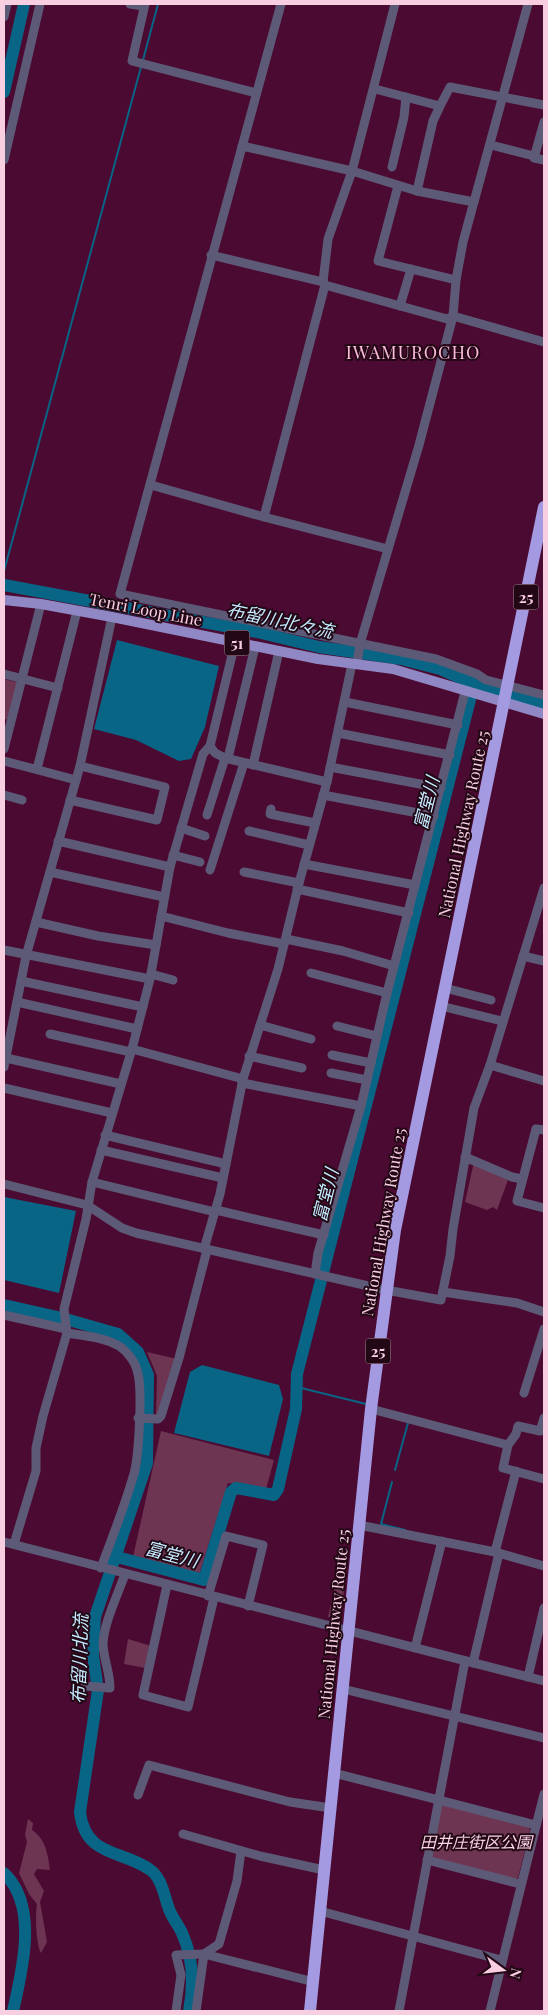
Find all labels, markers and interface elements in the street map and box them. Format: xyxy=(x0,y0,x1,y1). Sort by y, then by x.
district label: IWAMUROCHO xyxy=(346,340,480,364)
road number: 25 xyxy=(514,584,538,610)
street label: Tenri Loop Line xyxy=(88,588,204,630)
water label: 布留川北々流 xyxy=(225,597,338,644)
road number: 51 xyxy=(224,630,250,656)
street label: National Highway Route 25 xyxy=(433,728,493,920)
water label: 富堂川 xyxy=(408,772,445,832)
street label: National Highway Route 25 xyxy=(356,1126,410,1318)
water label: 富堂川 xyxy=(307,1164,344,1224)
road number: 25 xyxy=(366,1338,390,1364)
street label: National Highway Route 25 xyxy=(313,1528,353,1720)
water label: 富堂川 xyxy=(143,1535,203,1573)
water label: 布留川北流 xyxy=(65,1611,93,1704)
park label: 田井庄街区公園 xyxy=(420,1831,534,1852)
north arrow xyxy=(478,1945,528,1995)
text: N xyxy=(506,1966,527,1981)

